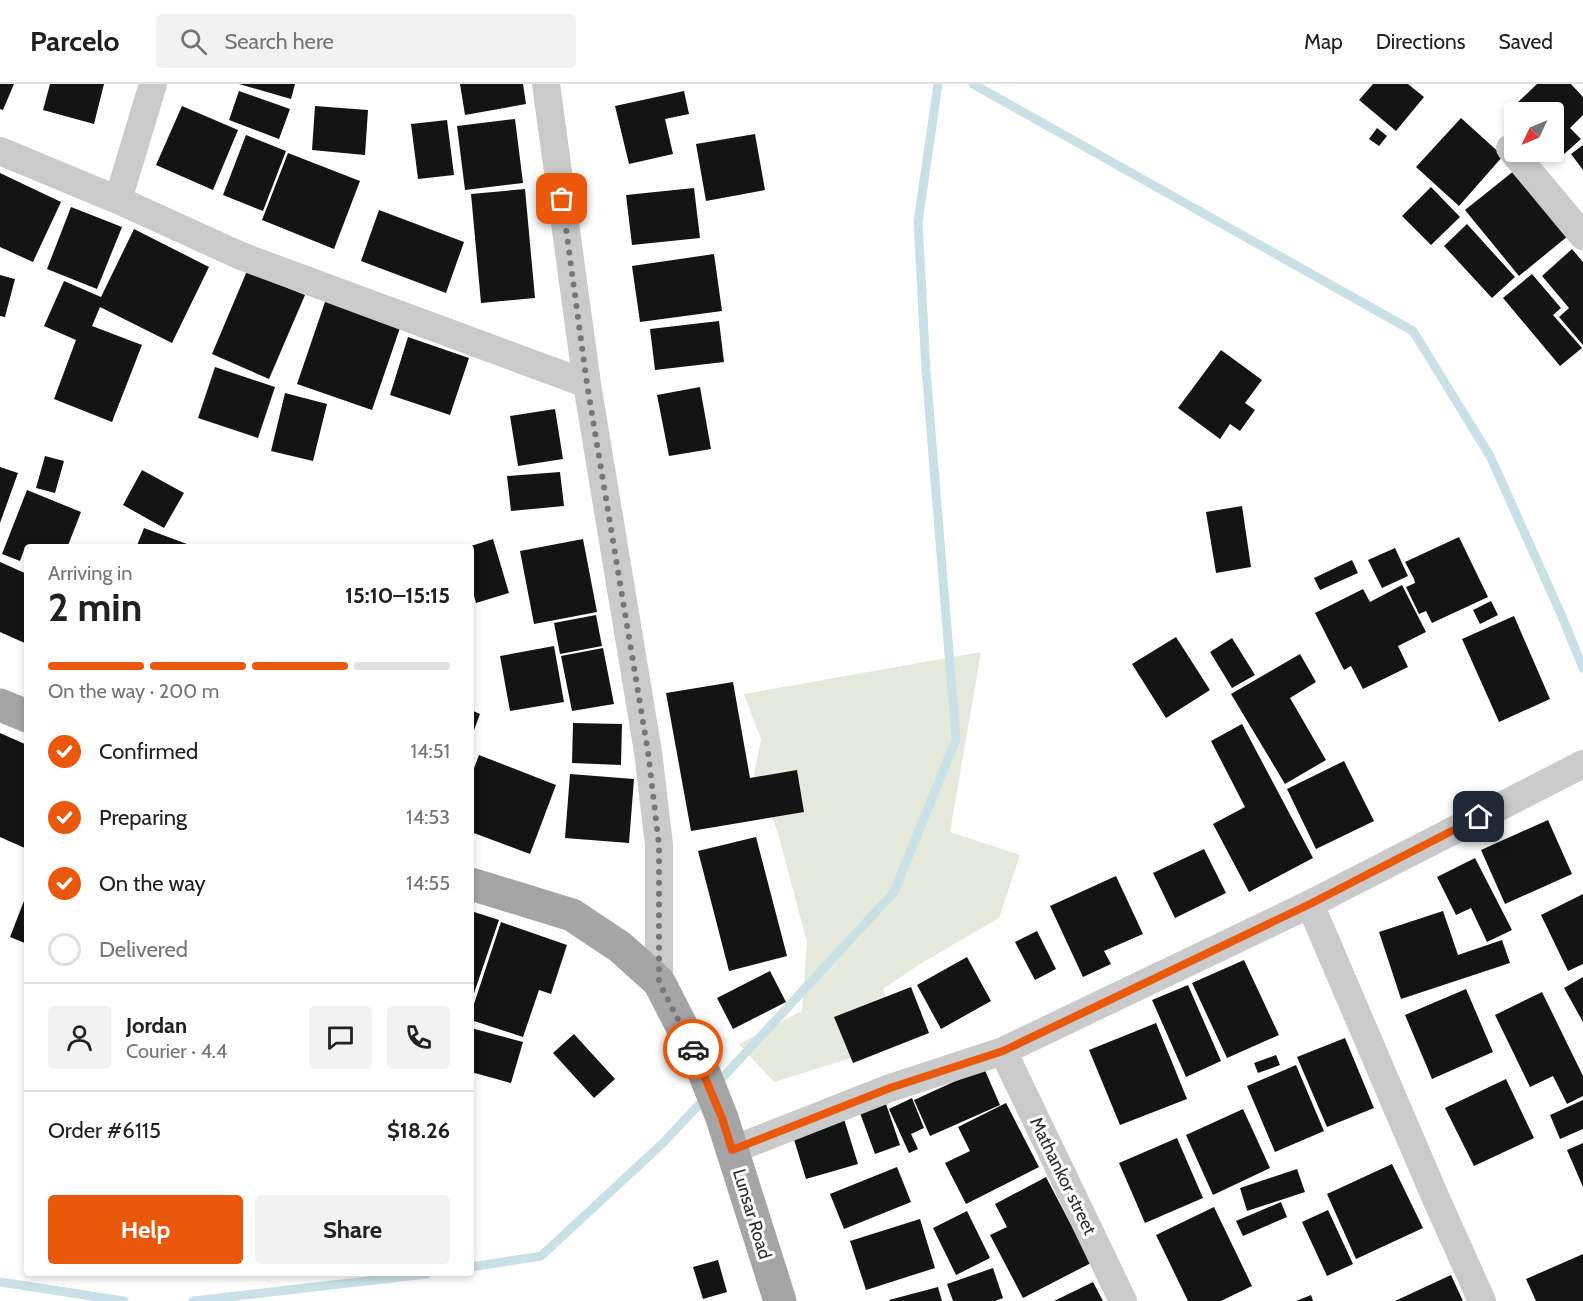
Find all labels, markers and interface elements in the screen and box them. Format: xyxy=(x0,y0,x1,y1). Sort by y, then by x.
search box xyxy=(156,14,576,68)
text: Parcelo xyxy=(30,24,120,58)
icon: search xyxy=(177,25,210,58)
text: Search here xyxy=(225,28,334,55)
text: Map xyxy=(1304,29,1343,54)
text: Directions xyxy=(1376,29,1465,54)
text: Saved xyxy=(1498,29,1553,54)
north arrow xyxy=(1504,102,1564,162)
map controls xyxy=(1504,102,1564,162)
pin xyxy=(536,173,587,224)
icon: bag xyxy=(545,182,578,215)
text: Arriving in xyxy=(48,561,132,585)
text: 15:10–15:15 xyxy=(345,582,450,609)
text: 2 min xyxy=(48,583,142,631)
text: On the way · 200 m xyxy=(48,679,219,703)
icon: check xyxy=(48,735,81,768)
text: Confirmed xyxy=(99,738,198,765)
text: 14:51 xyxy=(410,739,450,763)
pin xyxy=(1453,791,1504,842)
icon: home xyxy=(1462,800,1495,833)
icon: check xyxy=(48,801,81,834)
text: Preparing xyxy=(99,804,187,831)
text: 14:53 xyxy=(406,805,450,829)
icon: check xyxy=(48,867,81,900)
text: On the way xyxy=(99,870,206,897)
text: 14:55 xyxy=(406,871,450,895)
text: Delivered xyxy=(99,936,188,963)
button: person xyxy=(48,1006,111,1069)
button: chat xyxy=(309,1006,372,1069)
button: phone xyxy=(387,1006,450,1069)
text: Jordan xyxy=(126,1012,187,1039)
courier xyxy=(663,1019,723,1079)
icon: car xyxy=(677,1033,710,1066)
text: Courier · 4.4 xyxy=(126,1039,227,1063)
street label: Mathankor street xyxy=(1025,1114,1101,1238)
text: Order #6115 xyxy=(48,1117,161,1144)
text: $18.26 xyxy=(387,1117,450,1144)
street label: Lunsar Road xyxy=(728,1166,776,1262)
button: Help xyxy=(48,1195,243,1264)
button: Share xyxy=(255,1195,450,1264)

